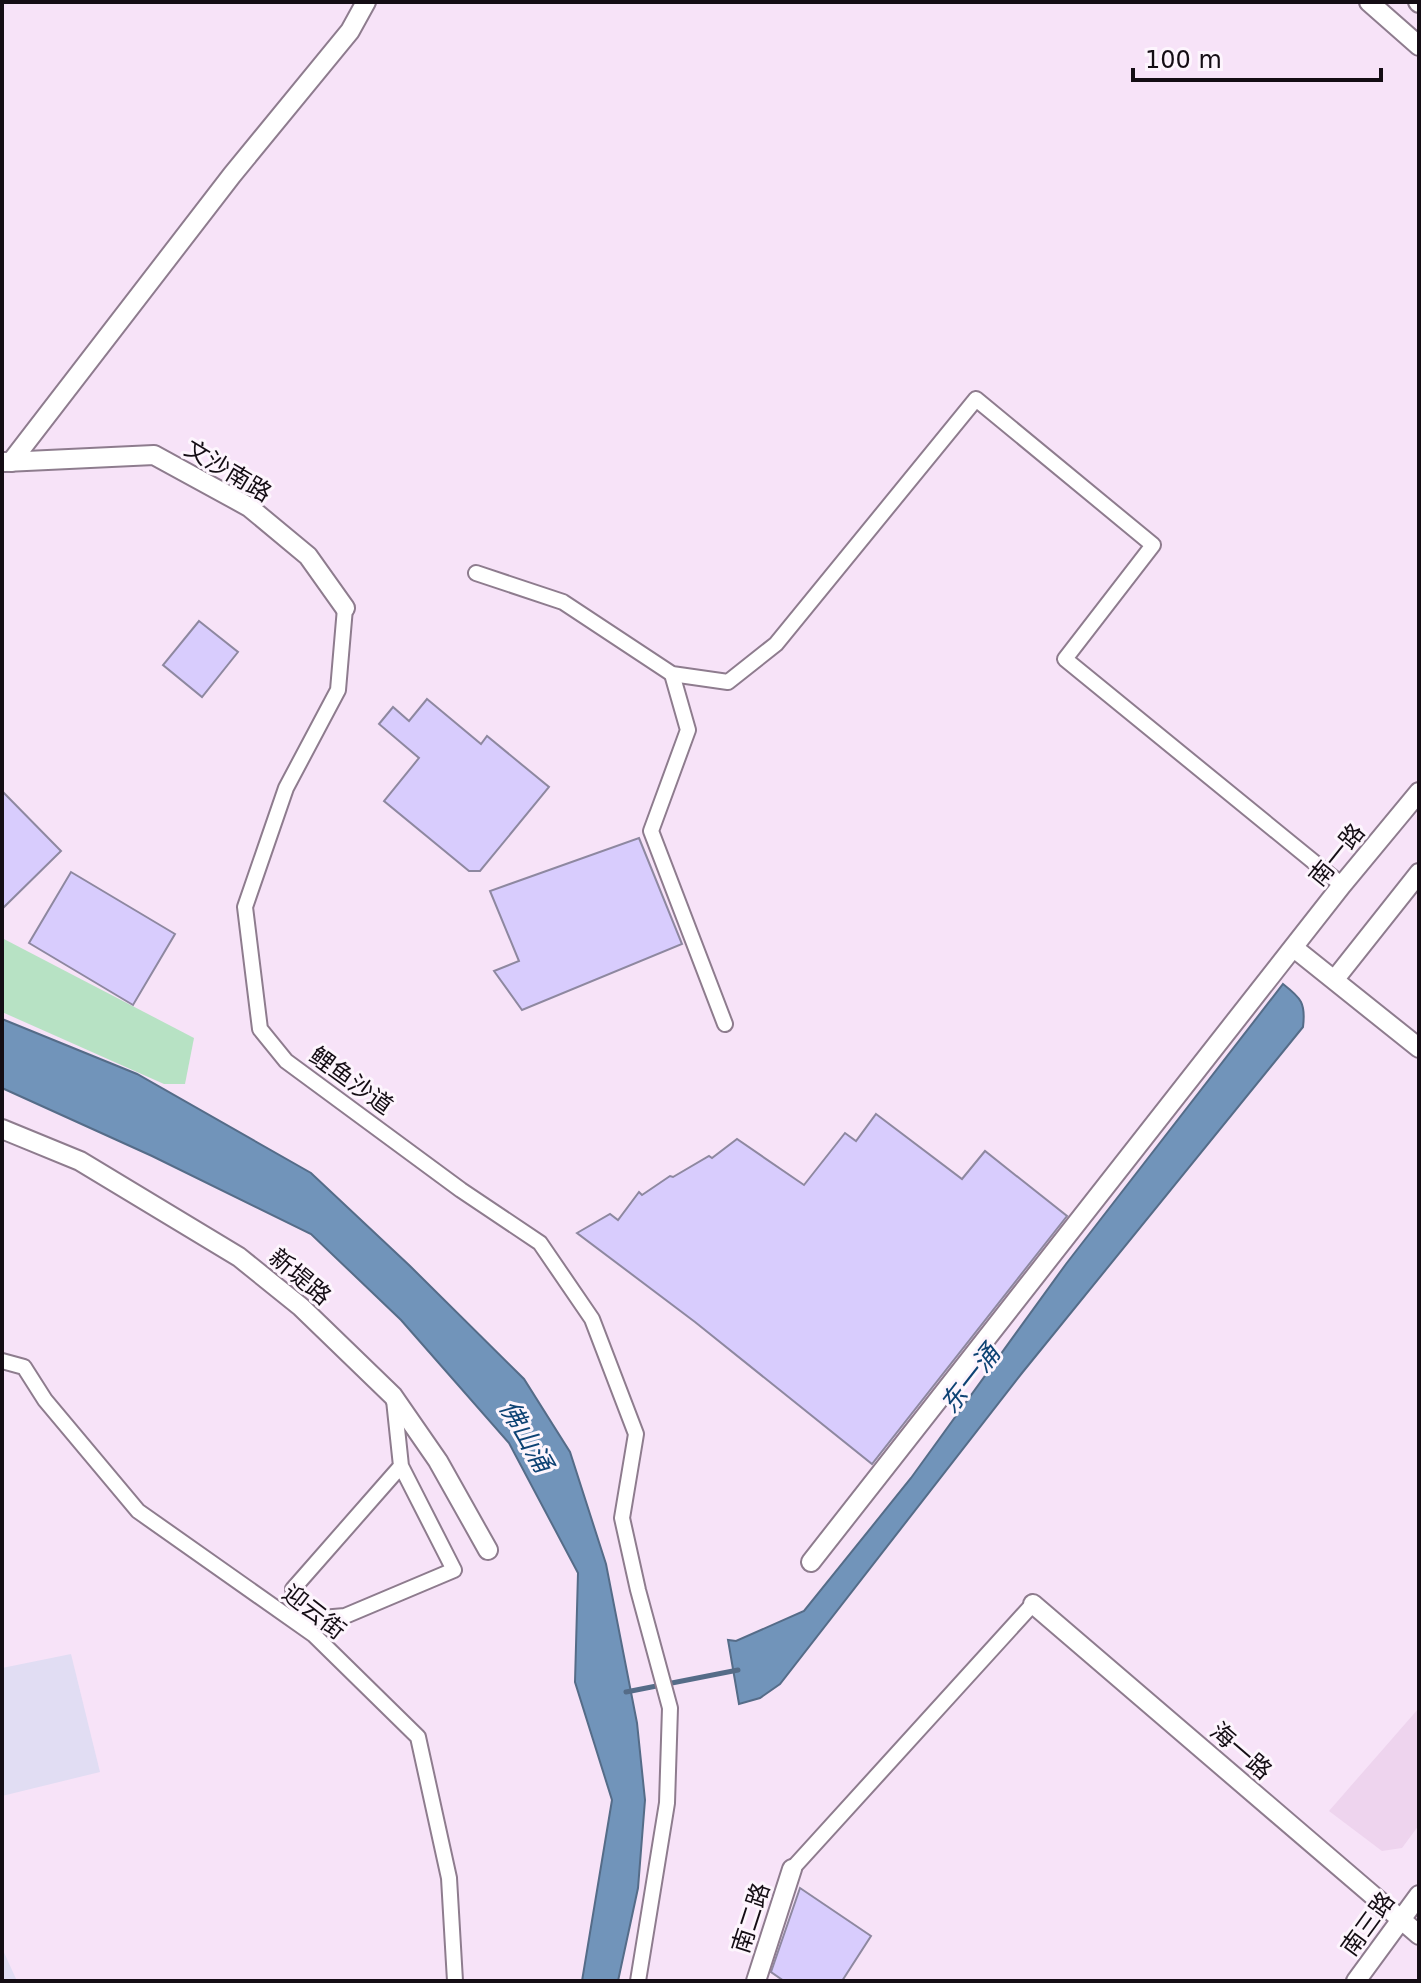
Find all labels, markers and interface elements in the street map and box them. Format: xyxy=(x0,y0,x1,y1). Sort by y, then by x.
scale bar xyxy=(1133,32,1381,82)
text: 100 m xyxy=(1145,46,1222,74)
street label: 文沙南路 xyxy=(180,434,276,508)
street label: 南一路 xyxy=(1303,818,1371,892)
street label: 鲤鱼沙道 xyxy=(304,1041,398,1121)
street label: 新堤路 xyxy=(263,1243,337,1311)
water label: 东一涌 xyxy=(934,1337,1008,1419)
water label: 佛山涌 xyxy=(494,1395,560,1480)
street label: 迎云街 xyxy=(277,1579,351,1645)
street label: 海一路 xyxy=(1205,1717,1277,1785)
street label: 南二路 xyxy=(727,1879,775,1957)
street label: 南三路 xyxy=(1336,1887,1400,1961)

